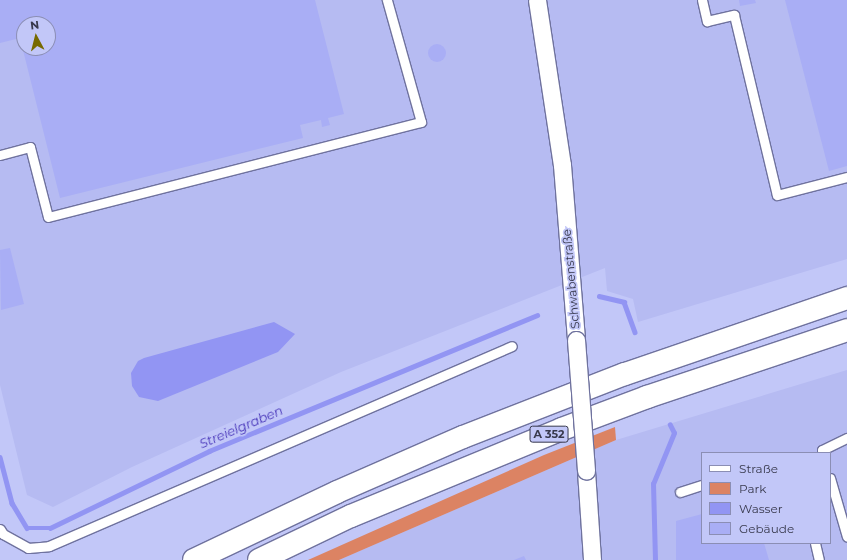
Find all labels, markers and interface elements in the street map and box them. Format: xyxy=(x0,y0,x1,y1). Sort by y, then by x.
north arrow xyxy=(16,16,56,56)
text: N xyxy=(29,18,40,33)
street label: Schwabenstraße xyxy=(559,228,583,330)
water label: Streielgraben xyxy=(197,402,285,452)
road number: A 352 xyxy=(529,425,569,443)
legend xyxy=(701,452,831,544)
text: Straße xyxy=(739,461,778,476)
text: Park xyxy=(739,481,766,496)
text: Wasser xyxy=(739,501,783,516)
text: Gebäude xyxy=(739,521,794,536)

